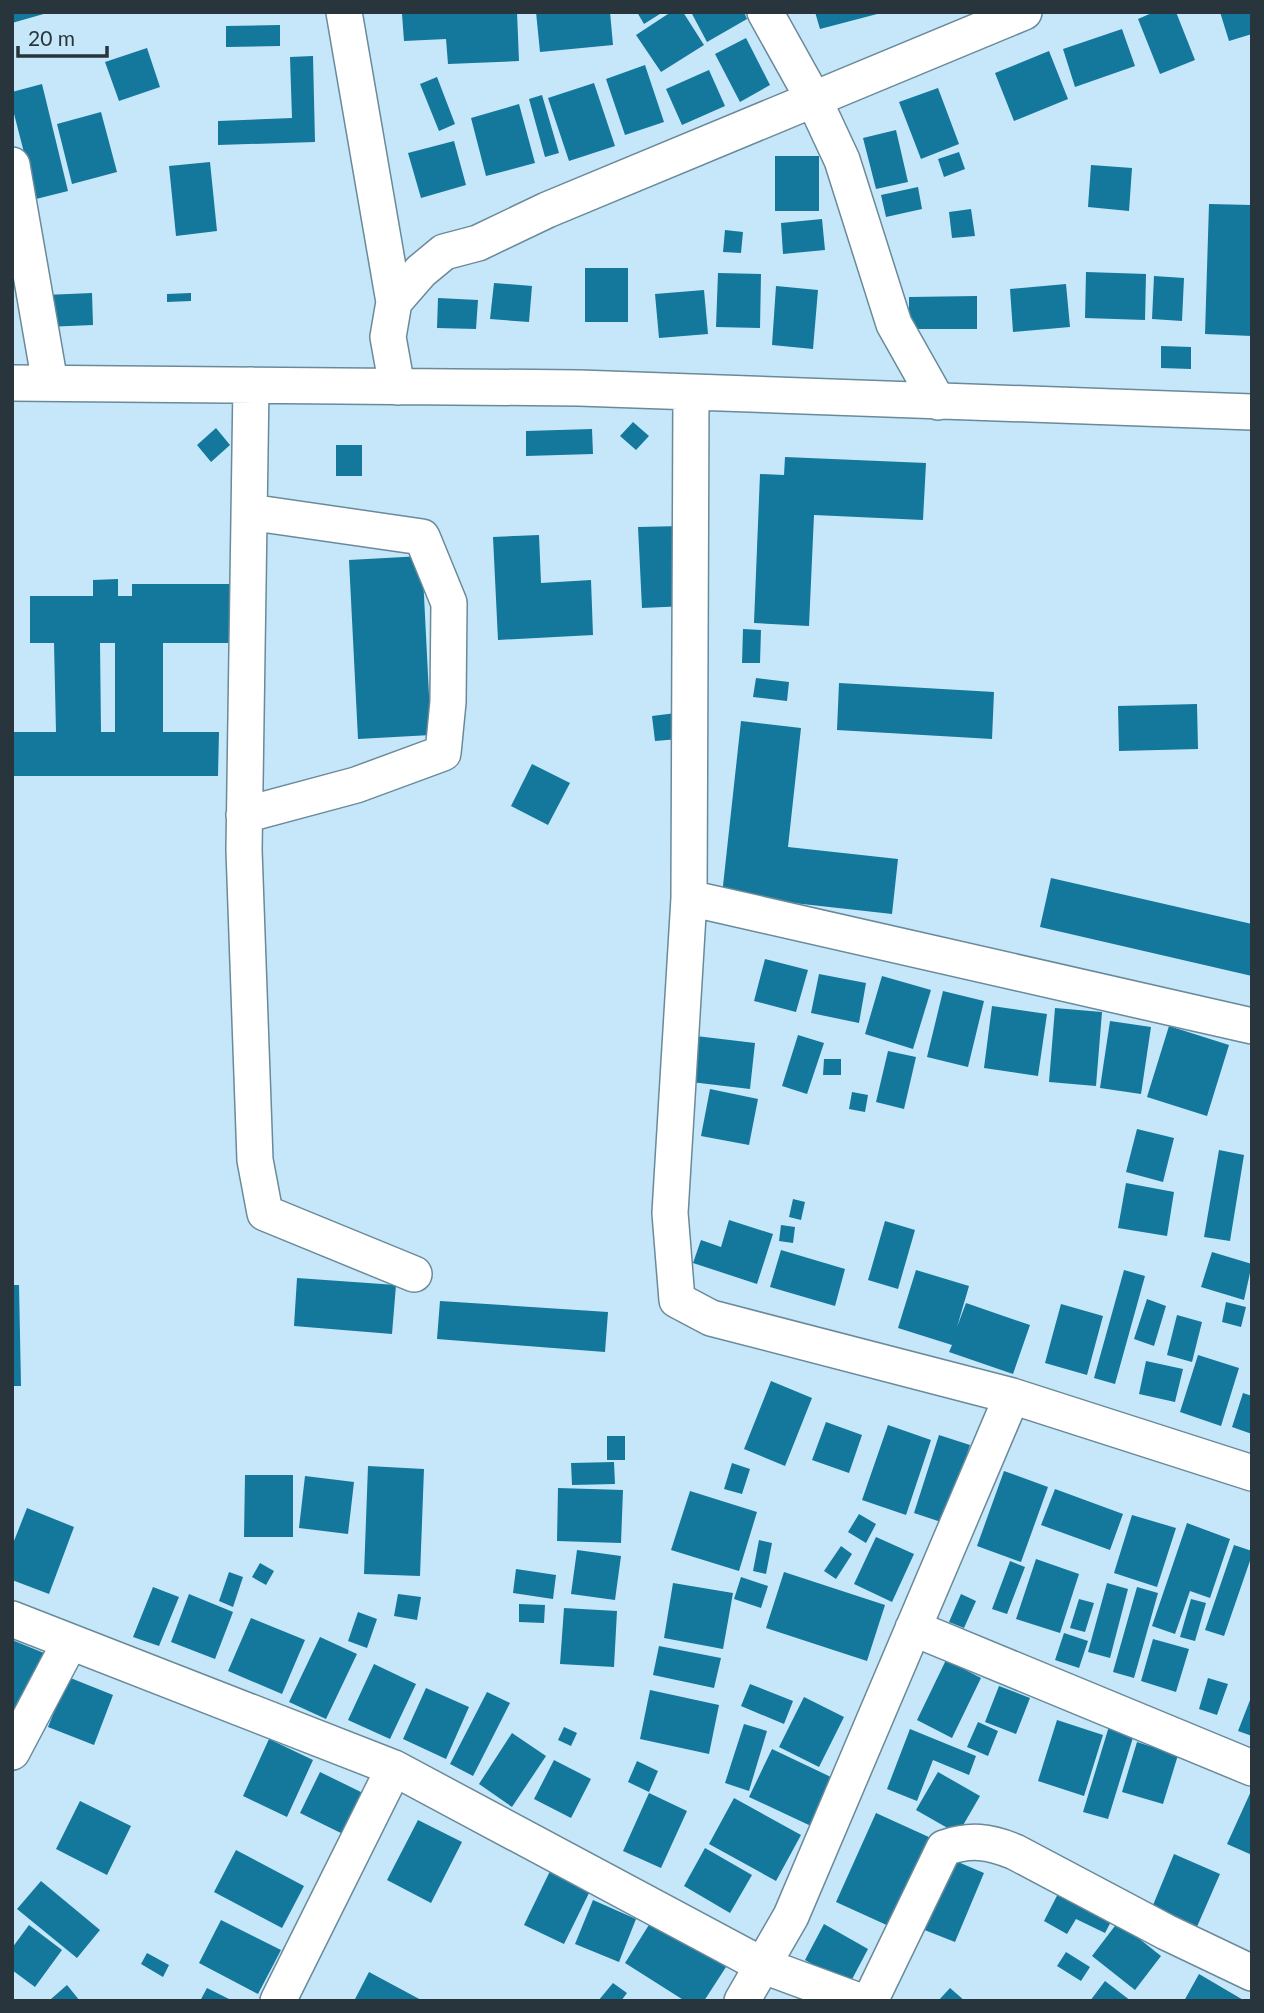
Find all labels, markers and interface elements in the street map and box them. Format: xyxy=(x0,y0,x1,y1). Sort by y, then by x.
scale bar xyxy=(18,14,107,58)
text: 20 m xyxy=(28,25,75,50)

